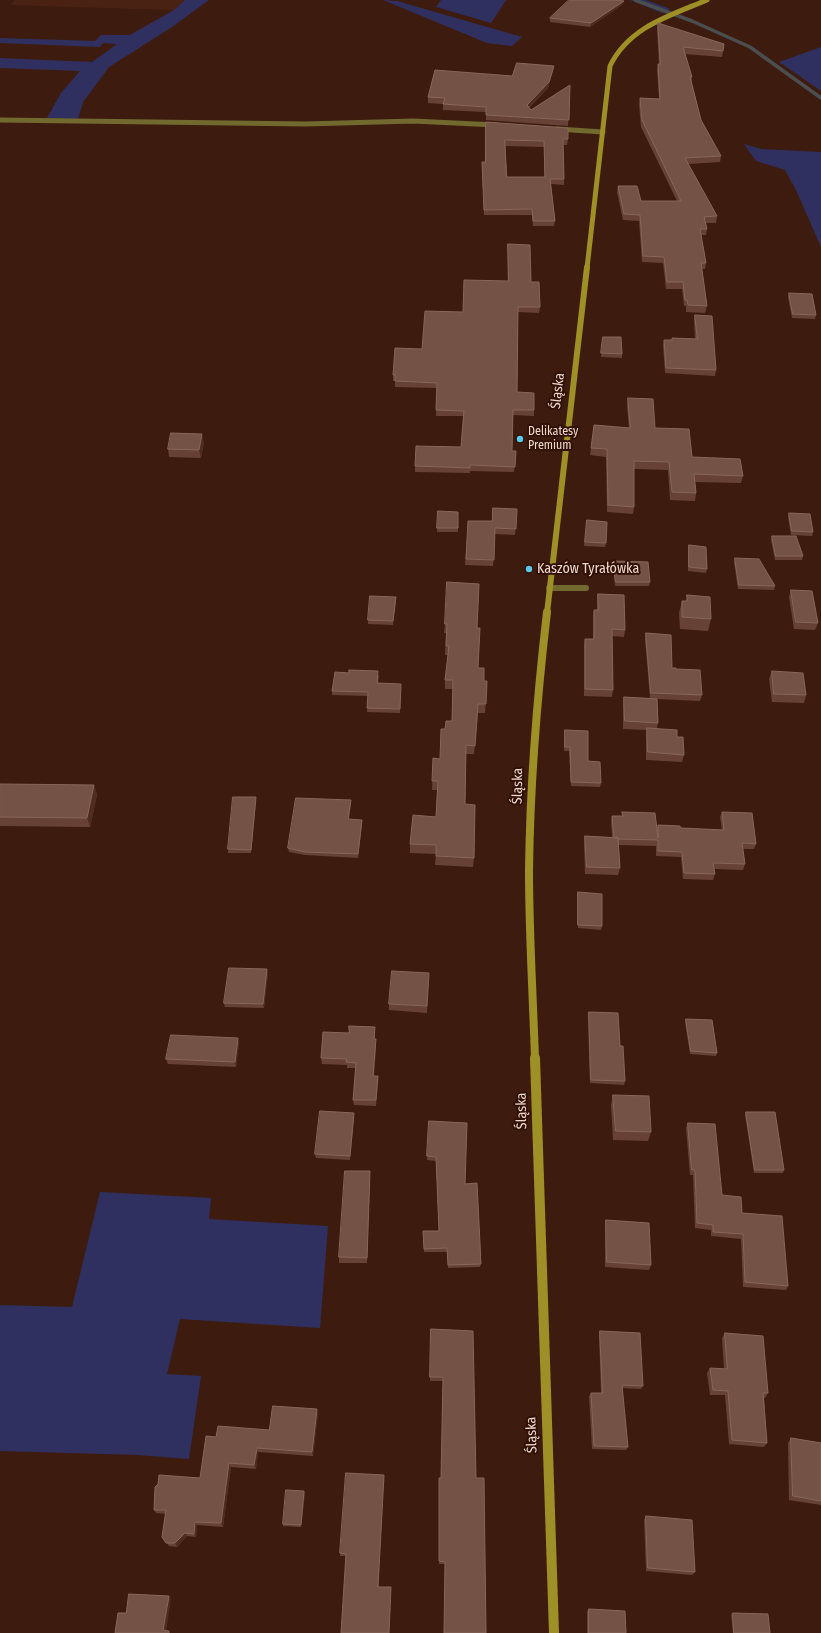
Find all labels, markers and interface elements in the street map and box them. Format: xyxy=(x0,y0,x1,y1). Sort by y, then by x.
street label: Śląska xyxy=(547,372,569,410)
place label: Delikatesy Premium xyxy=(528,425,578,453)
marker: Delikatesy Premium xyxy=(515,434,525,444)
place label: Kaszów Tyrałówka xyxy=(537,561,639,577)
marker: Kaszów Tyrałówka xyxy=(524,564,534,574)
street label: Śląska xyxy=(509,768,527,804)
street label: Śląska xyxy=(513,1093,531,1129)
street label: Śląska xyxy=(523,1416,541,1454)

